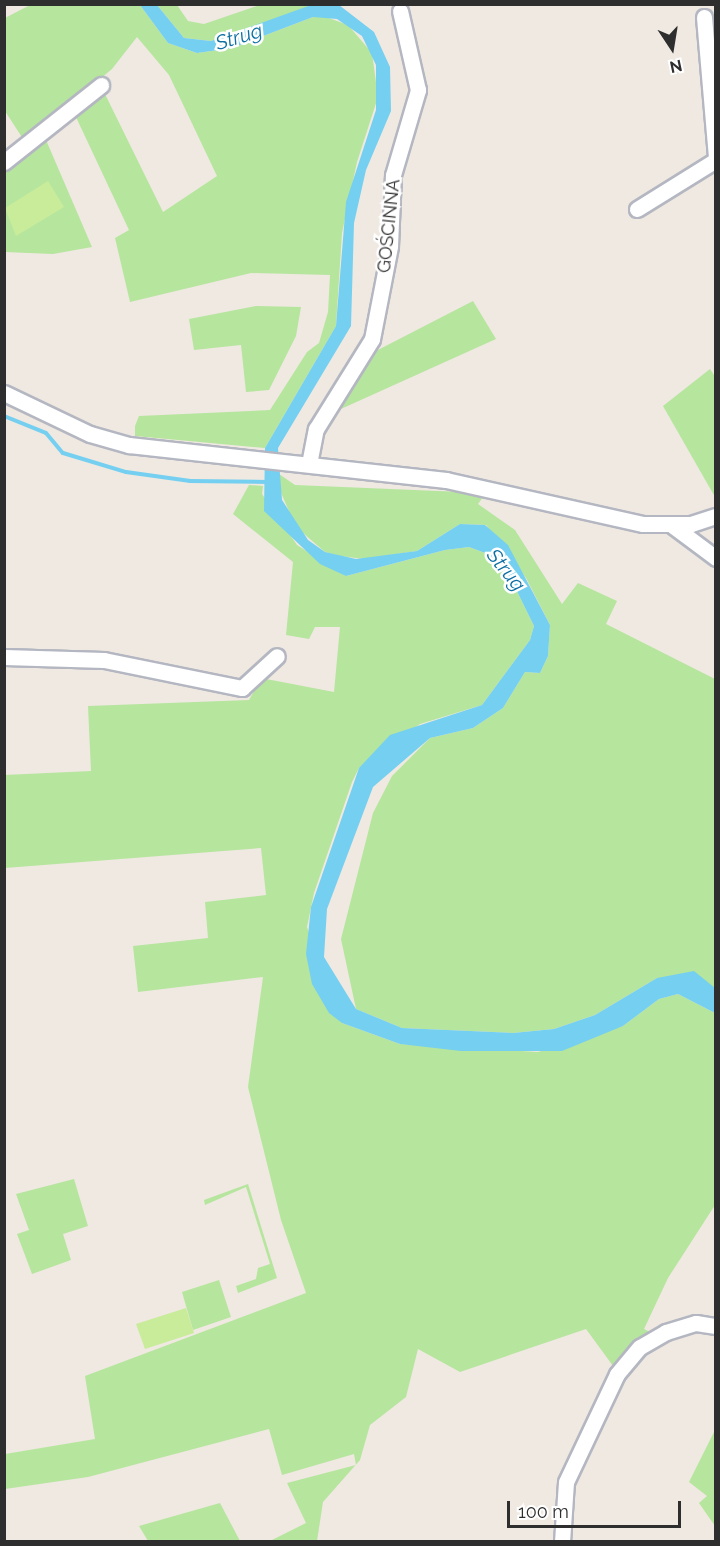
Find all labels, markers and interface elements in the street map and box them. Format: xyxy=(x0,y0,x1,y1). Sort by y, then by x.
water label: Strug xyxy=(213,18,265,56)
north arrow xyxy=(642,18,702,78)
text: N xyxy=(668,56,684,77)
street label: GOŚCINNA xyxy=(373,178,405,274)
water label: Strug xyxy=(482,544,530,596)
scale bar xyxy=(510,1489,684,1527)
text: 100 m xyxy=(518,1501,569,1522)

